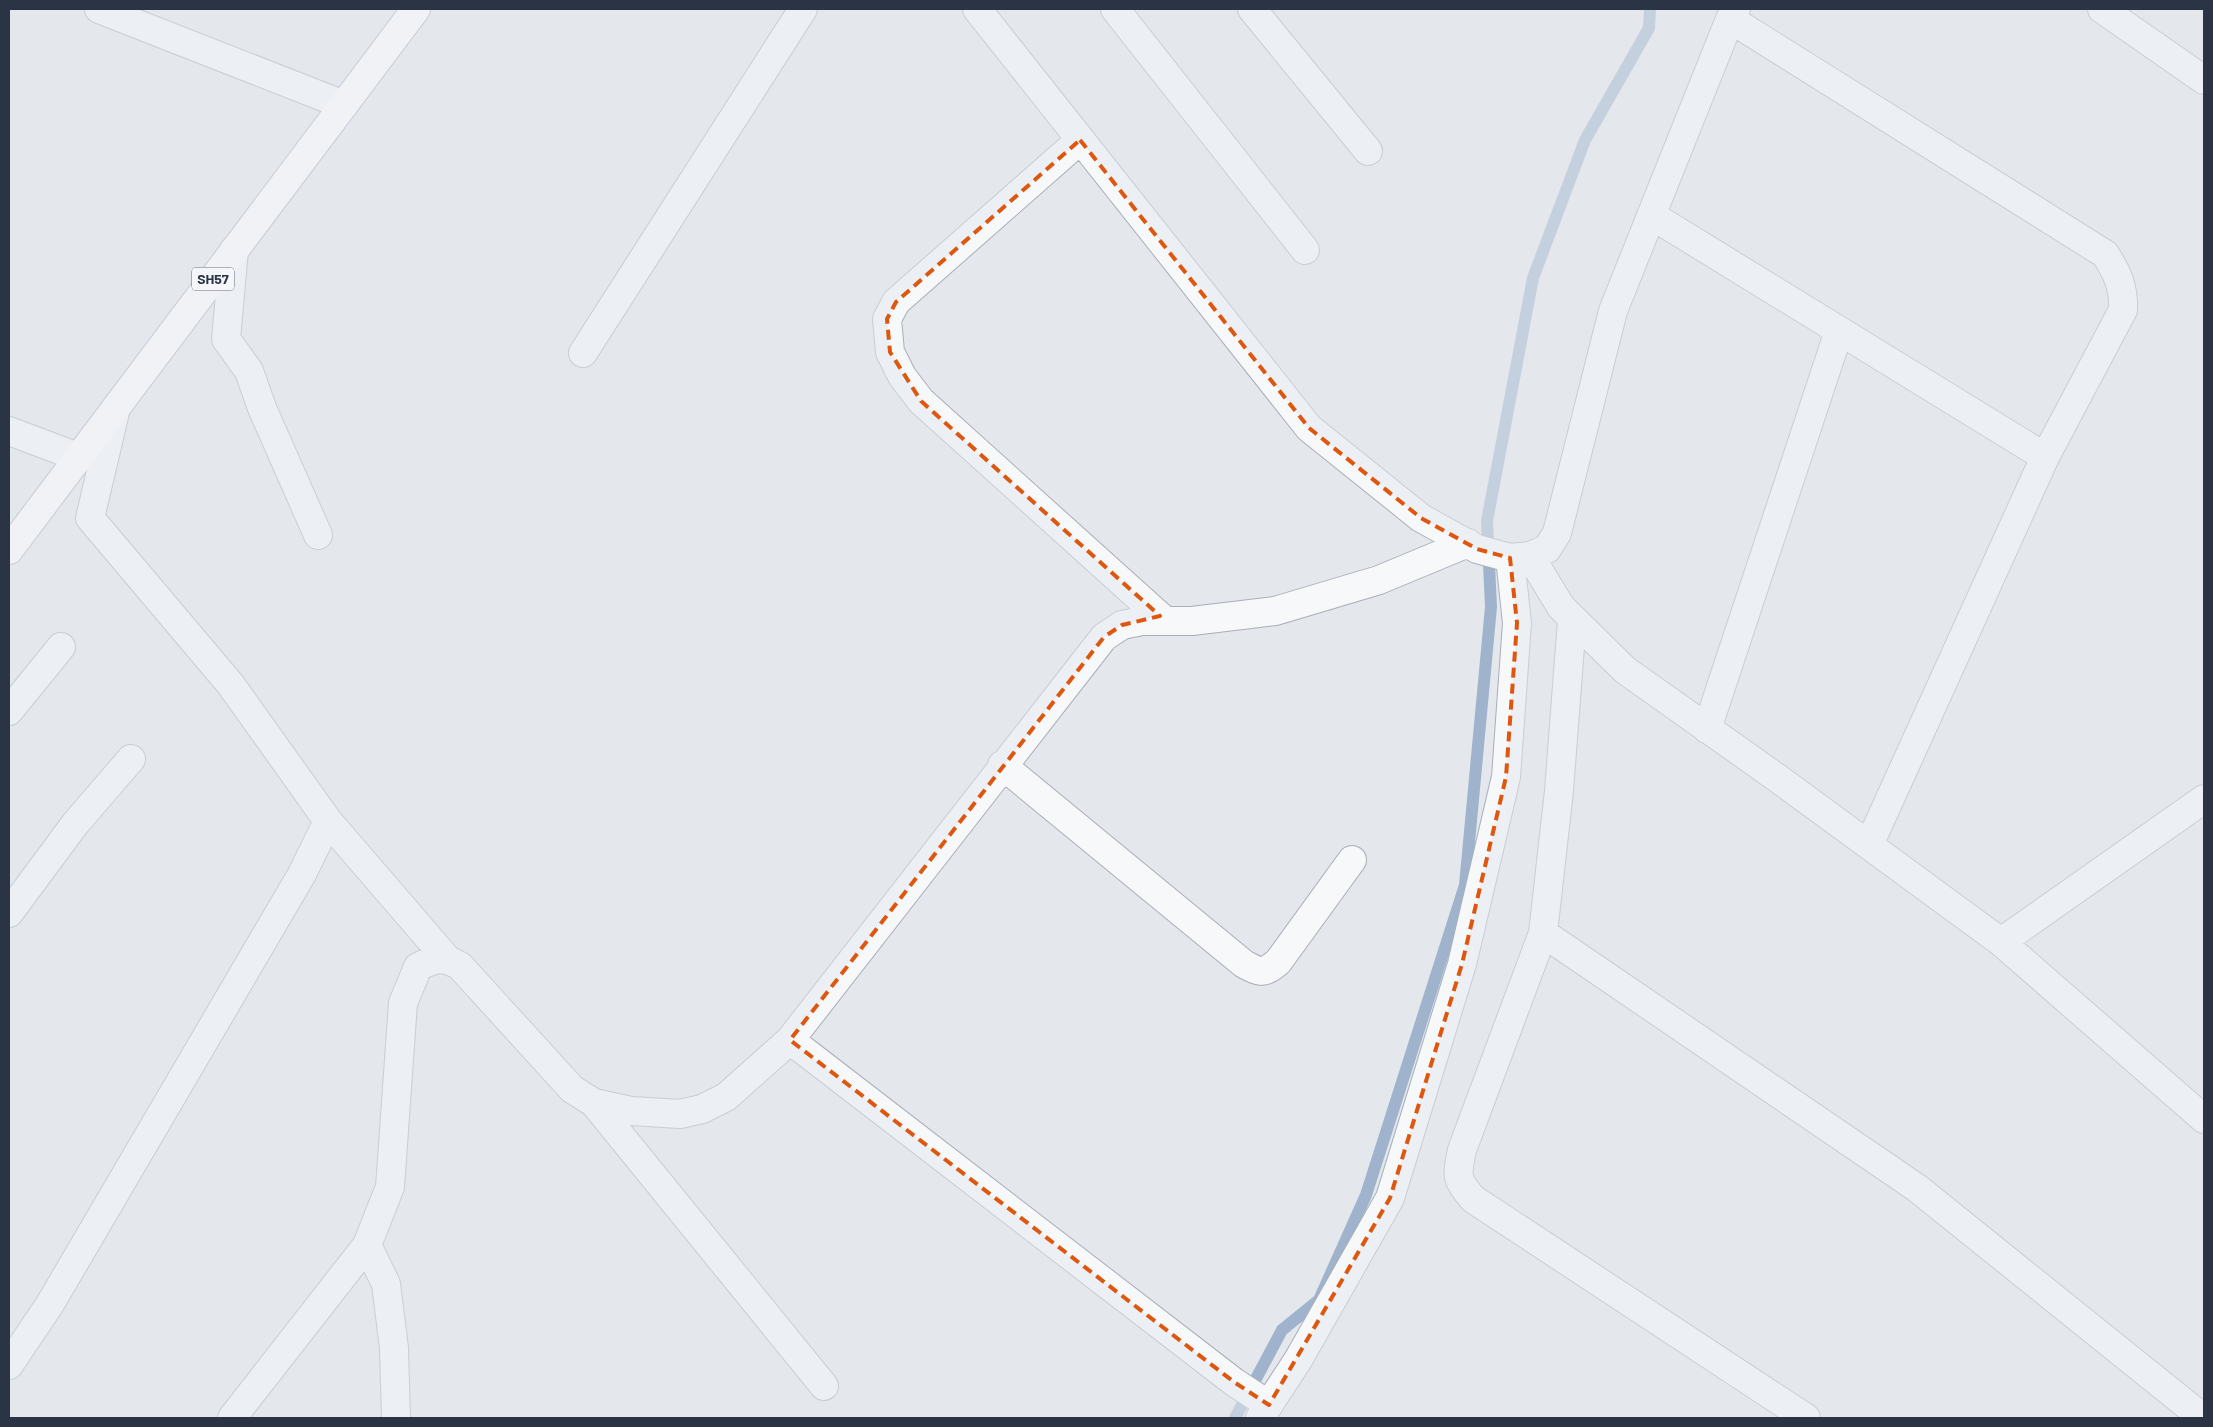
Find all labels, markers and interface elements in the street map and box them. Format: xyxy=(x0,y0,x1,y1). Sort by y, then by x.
road number: SH57 xyxy=(192,268,234,290)

